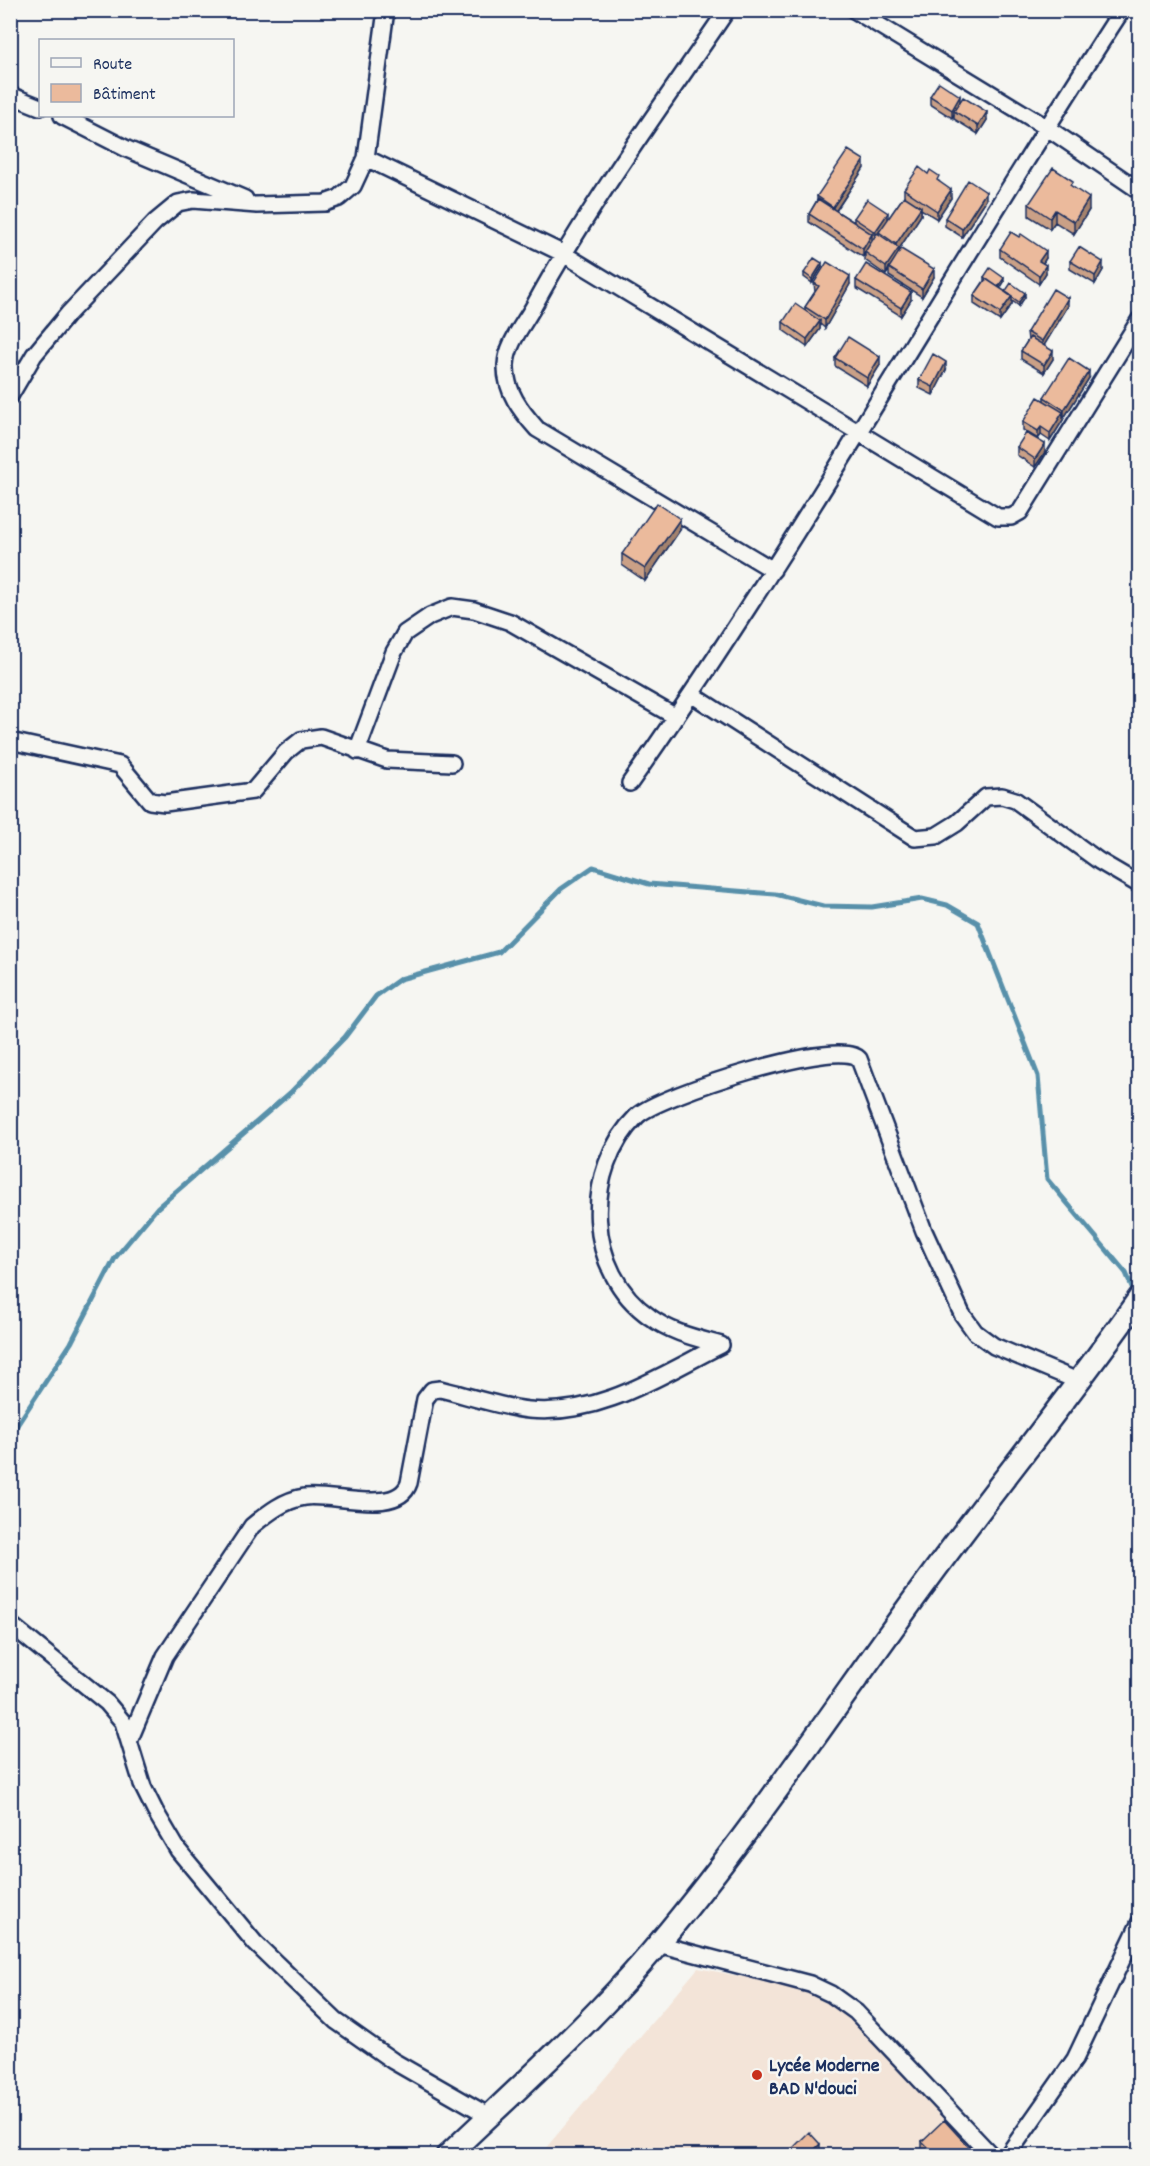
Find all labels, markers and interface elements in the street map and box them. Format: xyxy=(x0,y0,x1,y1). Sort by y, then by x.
legend xyxy=(39,39,234,117)
text: Route xyxy=(93,53,132,78)
text: Bâtiment xyxy=(93,83,156,108)
place label: Lycée Moderne BAD N'douci xyxy=(769,2053,880,2104)
marker: Lycée Moderne BAD N'douci xyxy=(750,2068,764,2082)

